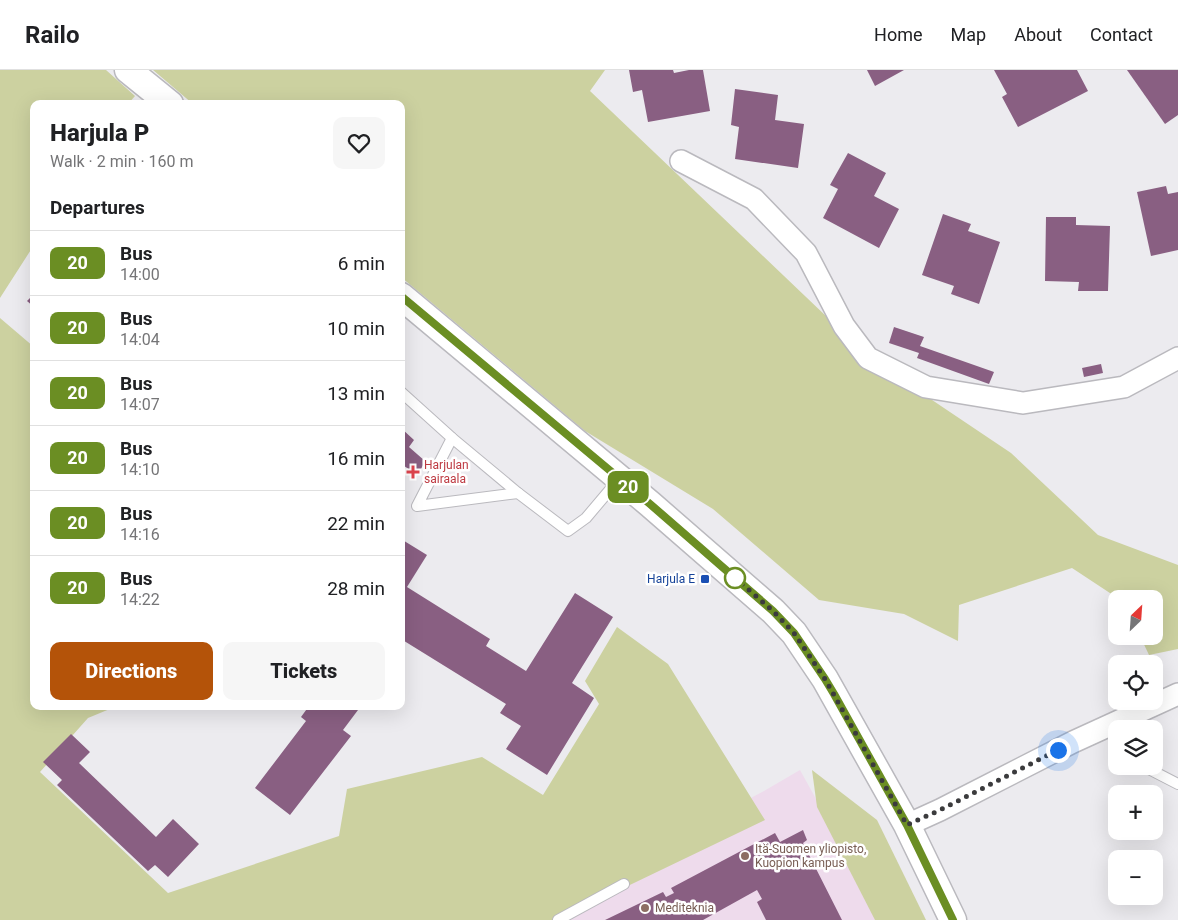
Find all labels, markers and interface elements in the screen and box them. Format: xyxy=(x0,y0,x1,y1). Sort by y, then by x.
text: Railo xyxy=(25,21,79,49)
text: Home xyxy=(874,24,923,45)
text: Map xyxy=(951,24,986,45)
text: About xyxy=(1014,24,1062,45)
text: Contact xyxy=(1090,24,1153,45)
button: heart xyxy=(333,117,385,169)
text: Harjula P xyxy=(50,119,149,147)
text: Walk · 2 min · 160 m xyxy=(50,152,194,171)
text: Departures xyxy=(50,196,145,219)
text: Bus xyxy=(120,242,153,265)
text: 20 xyxy=(67,252,88,273)
text: 6 min xyxy=(338,252,385,275)
text: 14:00 xyxy=(120,265,160,284)
text: Bus xyxy=(120,307,153,330)
text: 20 xyxy=(67,317,88,338)
text: 10 min xyxy=(327,317,385,340)
text: 14:04 xyxy=(120,330,160,349)
text: Bus xyxy=(120,372,153,395)
text: 20 xyxy=(67,382,88,403)
text: 13 min xyxy=(327,382,385,405)
text: 14:07 xyxy=(120,395,160,414)
text: Bus xyxy=(120,437,153,460)
text: 20 xyxy=(67,447,88,468)
text: 16 min xyxy=(327,447,385,470)
place label: Harjulan sairaala xyxy=(424,458,469,486)
text: 14:10 xyxy=(120,460,160,479)
marker: Harjulan sairaala xyxy=(406,465,420,479)
line badge: 20 xyxy=(606,471,650,503)
text: 20 xyxy=(618,476,638,497)
text: Bus xyxy=(120,502,153,525)
text: 20 xyxy=(67,512,88,533)
text: 22 min xyxy=(327,512,385,535)
text: 14:16 xyxy=(120,525,160,544)
text: Bus xyxy=(120,567,153,590)
unlabelled marker xyxy=(724,567,746,589)
place label: Harjula E xyxy=(647,572,695,586)
marker: Harjula E xyxy=(699,573,711,585)
text: 20 xyxy=(67,577,88,598)
text: 28 min xyxy=(327,577,385,600)
text: 14:22 xyxy=(120,590,160,609)
north arrow xyxy=(1108,590,1162,645)
map controls xyxy=(1108,590,1163,905)
button: Directions xyxy=(50,642,213,700)
button: Tickets xyxy=(223,642,385,700)
button: locate xyxy=(1108,655,1163,710)
button: layers xyxy=(1108,720,1163,775)
your location xyxy=(1046,738,1071,763)
button: + xyxy=(1108,785,1163,840)
place label: Itä-Suomen yliopisto, Kuopion kampus xyxy=(755,842,866,870)
marker: Itä-Suomen yliopisto, Kuopion kampus xyxy=(739,850,751,862)
button: − xyxy=(1108,850,1163,905)
place label: Mediteknia xyxy=(655,901,714,915)
marker: Mediteknia xyxy=(639,902,651,914)

